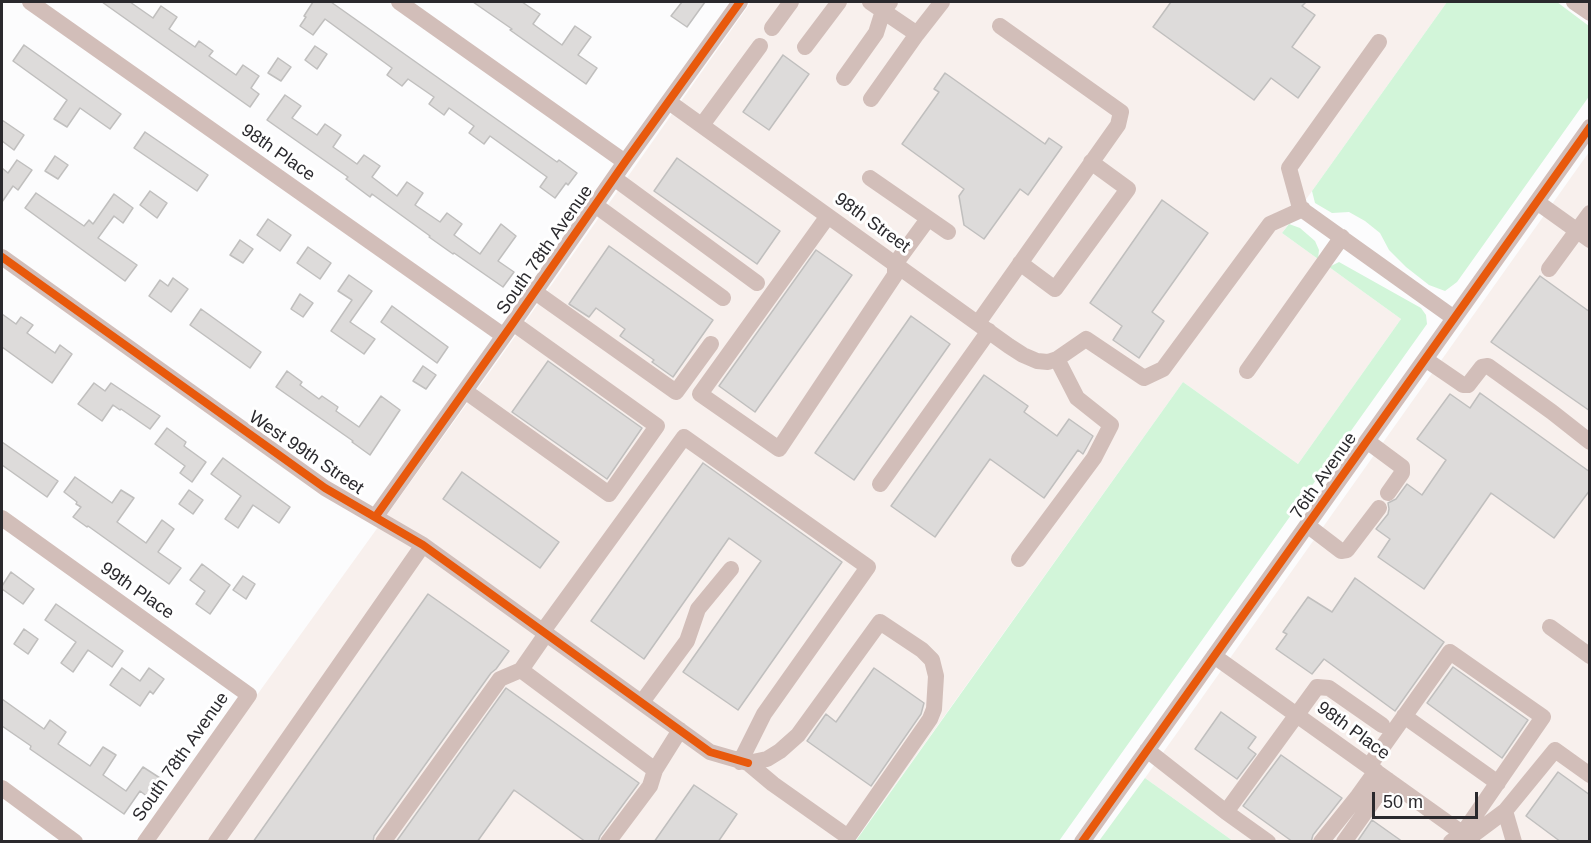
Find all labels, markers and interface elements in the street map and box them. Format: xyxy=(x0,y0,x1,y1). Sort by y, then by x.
street label: 98th Place xyxy=(237,120,319,186)
street label: South 78th Avenue xyxy=(492,181,598,319)
street label: 98th Street xyxy=(830,188,914,258)
street label: West 99th Street xyxy=(245,407,367,499)
street label: 76th Avenue xyxy=(1286,429,1362,523)
street label: 99th Place xyxy=(96,558,178,624)
street label: South 78th Avenue xyxy=(128,688,234,826)
street label: 98th Place xyxy=(1312,697,1394,765)
scale bar xyxy=(1375,780,1482,818)
text: 50 m xyxy=(1383,792,1423,812)

